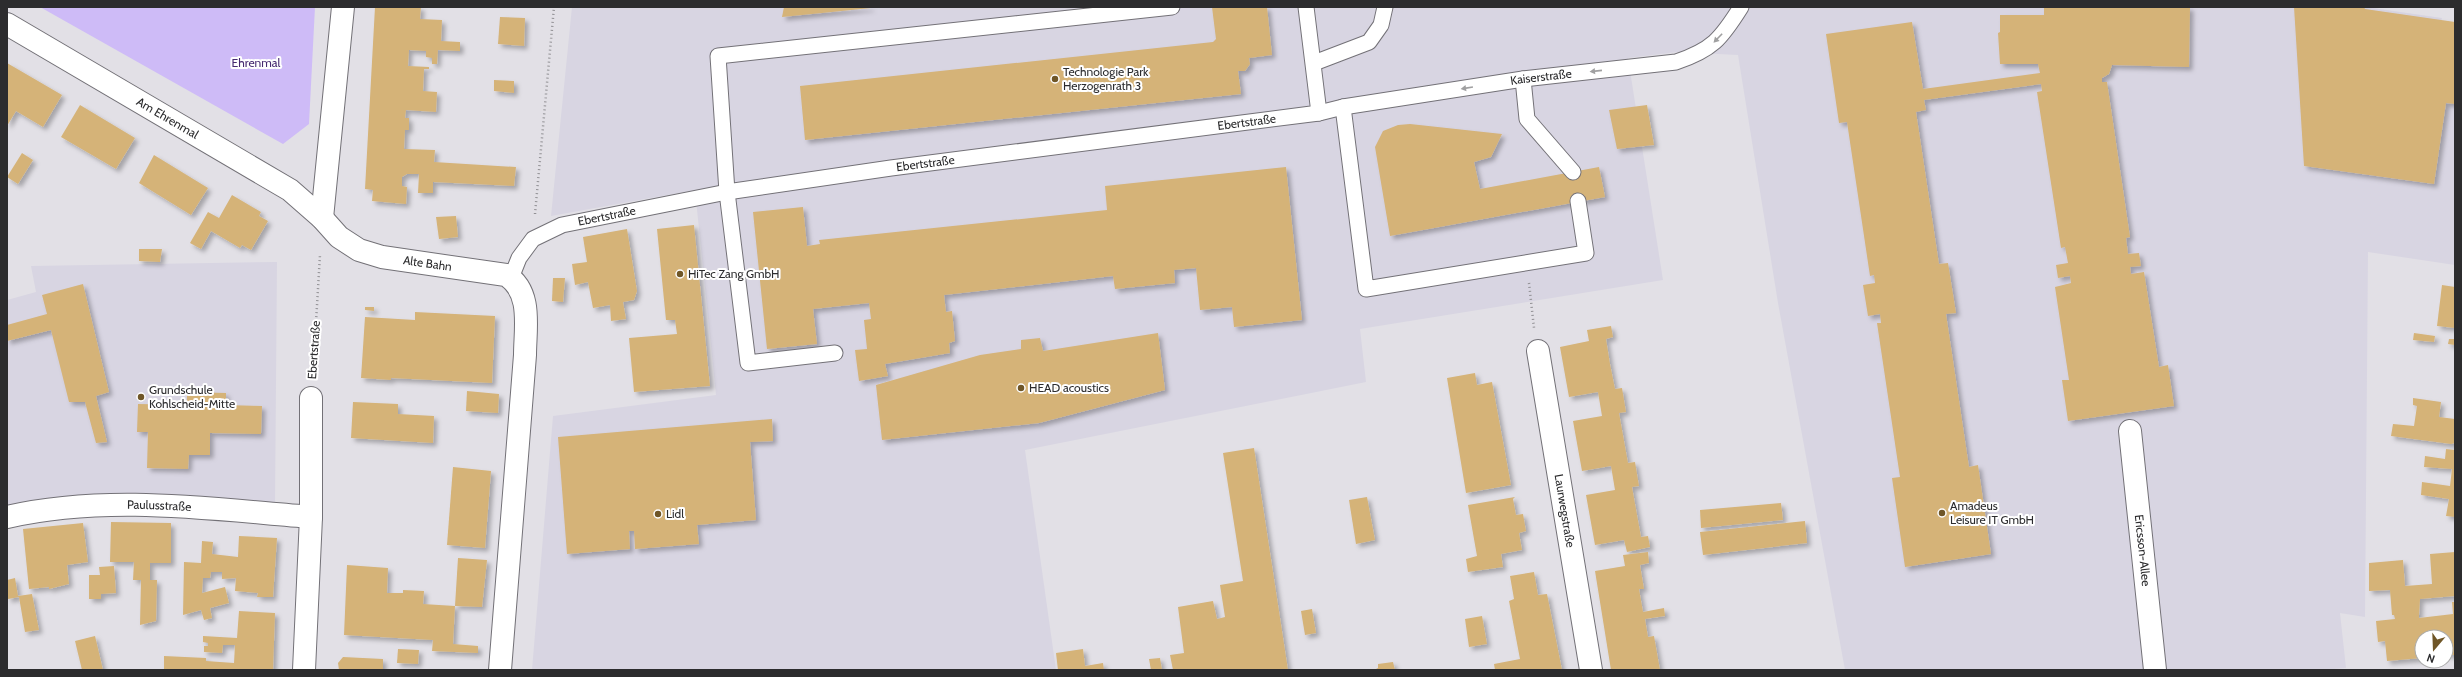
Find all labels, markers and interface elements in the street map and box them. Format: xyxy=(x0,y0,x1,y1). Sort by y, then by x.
one-way arrow xyxy=(1714,34,1723,43)
park label: Ehrenmal xyxy=(232,55,281,70)
place label: Technologie Park Herzogenrath 3 xyxy=(1063,64,1149,93)
street label: Kaiserstraße xyxy=(1509,66,1572,88)
one-way arrow xyxy=(1590,68,1602,74)
marker: Technologie Park Herzogenrath 3 xyxy=(1050,74,1060,84)
one-way arrow xyxy=(1461,85,1473,91)
street label: Am Ehrenmal xyxy=(134,94,202,142)
street label: Ebertstraße xyxy=(1217,111,1277,133)
street label: Ebertstraße xyxy=(895,152,955,174)
street label: Ebertstraße xyxy=(576,202,637,229)
street label: Alte Bahn xyxy=(402,252,453,274)
place label: HiTec Zang GmbH xyxy=(688,266,780,281)
marker: HiTec Zang GmbH xyxy=(675,269,685,279)
street label: Ebertstraße xyxy=(304,320,323,380)
place label: HEAD acoustics xyxy=(1029,380,1109,395)
place label: Grundschule Kohlscheid-Mitte xyxy=(149,382,235,411)
marker: HEAD acoustics xyxy=(1016,383,1026,393)
marker: Grundschule Kohlscheid-Mitte xyxy=(136,392,146,402)
street label: Laurwegstraße xyxy=(1552,473,1579,549)
street label: Paulusstraße xyxy=(127,497,192,514)
place label: Amadeus Leisure IT GmbH xyxy=(1950,498,2034,527)
place label: Lidl xyxy=(666,506,684,521)
marker: Amadeus Leisure IT GmbH xyxy=(1937,508,1947,518)
marker: Lidl xyxy=(653,509,663,519)
street label: Ericsson-Allee xyxy=(2132,514,2154,587)
north arrow xyxy=(2414,629,2454,669)
text: N xyxy=(2425,651,2437,666)

